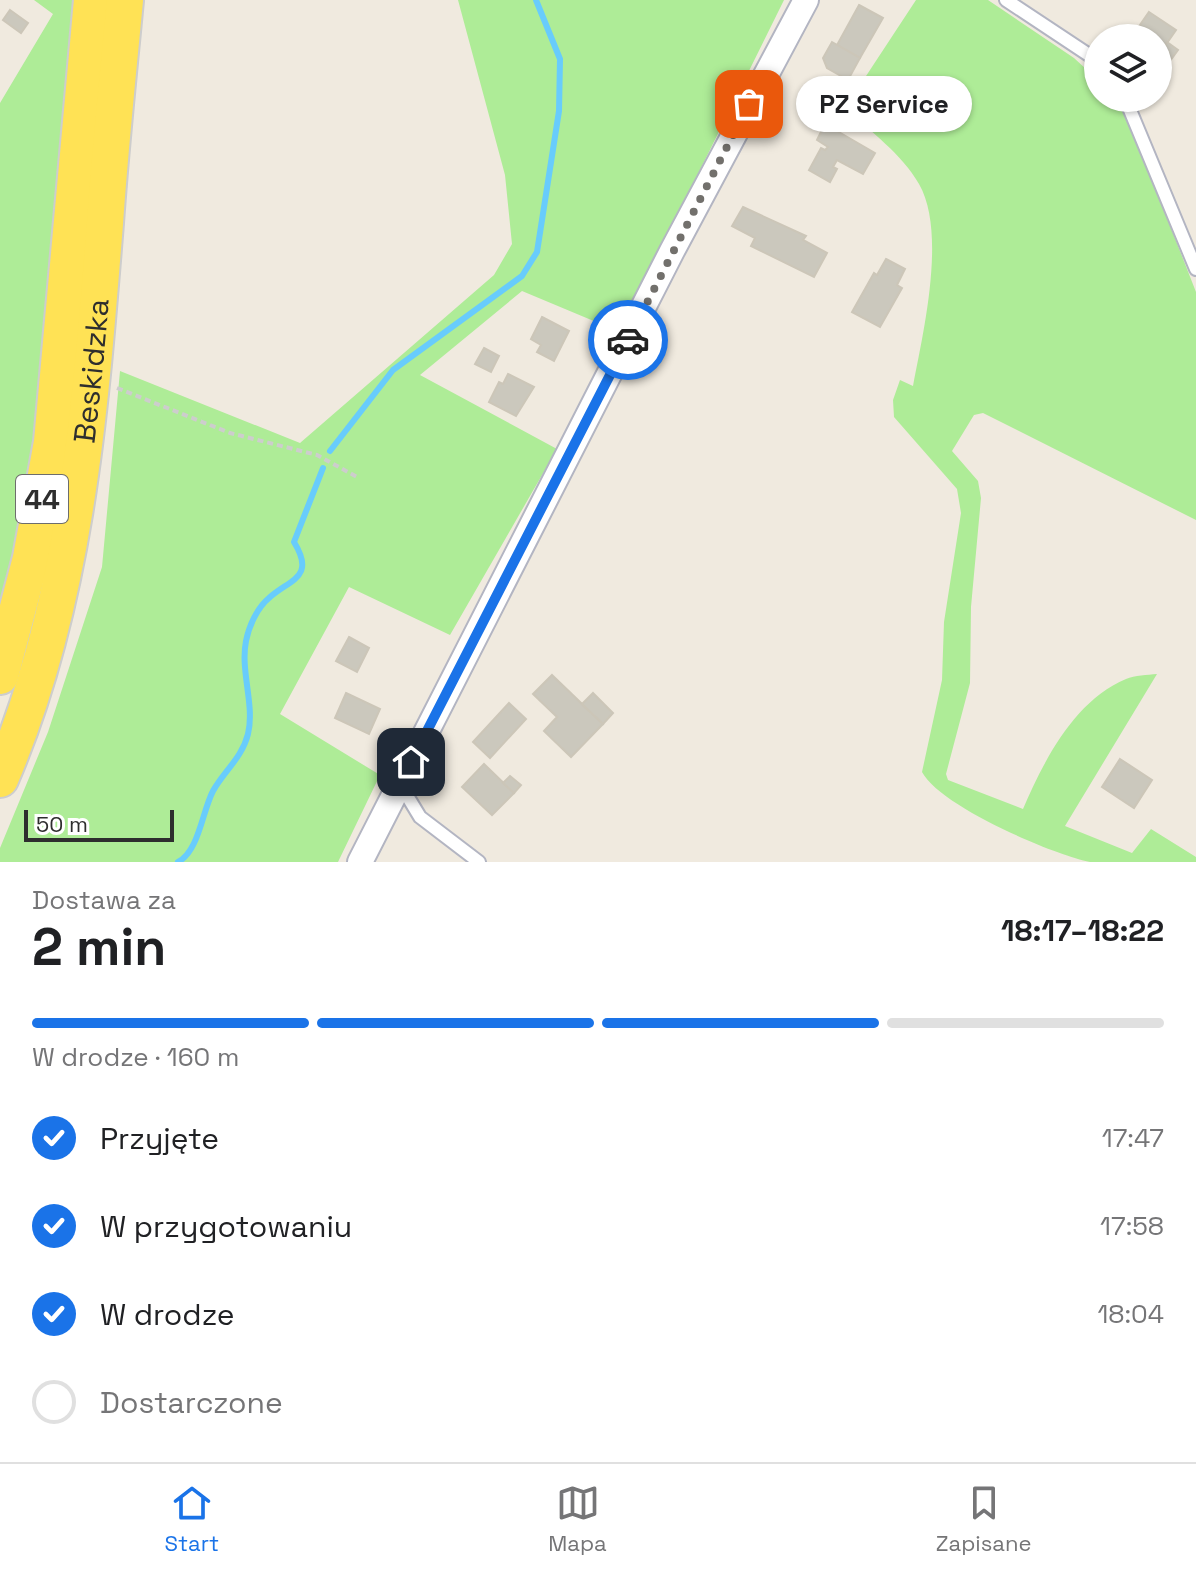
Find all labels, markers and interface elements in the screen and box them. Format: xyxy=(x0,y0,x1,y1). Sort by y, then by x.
map controls xyxy=(1084,24,1172,112)
button: layers xyxy=(1084,24,1172,112)
pin xyxy=(715,70,783,138)
callout: PZ Service xyxy=(797,76,973,132)
icon: bag xyxy=(727,82,771,126)
text: PZ Service xyxy=(819,87,949,121)
street label: Beskidzka xyxy=(64,297,118,445)
courier xyxy=(588,300,668,380)
icon: car xyxy=(606,318,650,362)
road number: 44 xyxy=(16,475,68,523)
pin xyxy=(377,728,445,796)
icon: home xyxy=(389,740,433,784)
scale bar xyxy=(24,806,174,842)
text: 50 m xyxy=(36,810,88,838)
text: Dostawa za xyxy=(32,883,176,917)
text: 18:17–18:22 xyxy=(1001,911,1164,950)
text: 2 min xyxy=(32,914,166,980)
text: W drodze · 160 m xyxy=(32,1040,239,1074)
icon: check xyxy=(32,1116,76,1160)
text: Przyjęte xyxy=(100,1119,219,1158)
text: 17:47 xyxy=(1102,1121,1164,1155)
icon: check xyxy=(32,1204,76,1248)
text: W przygotowaniu xyxy=(100,1207,352,1246)
text: 17:58 xyxy=(1100,1209,1164,1243)
icon: check xyxy=(32,1292,76,1336)
text: W drodze xyxy=(100,1295,235,1334)
text: 18:04 xyxy=(1097,1297,1164,1331)
text: Dostarczone xyxy=(100,1383,283,1422)
tab: Start xyxy=(165,1481,219,1557)
tab: Mapa xyxy=(548,1481,607,1557)
tab: Zapisane xyxy=(936,1481,1031,1557)

